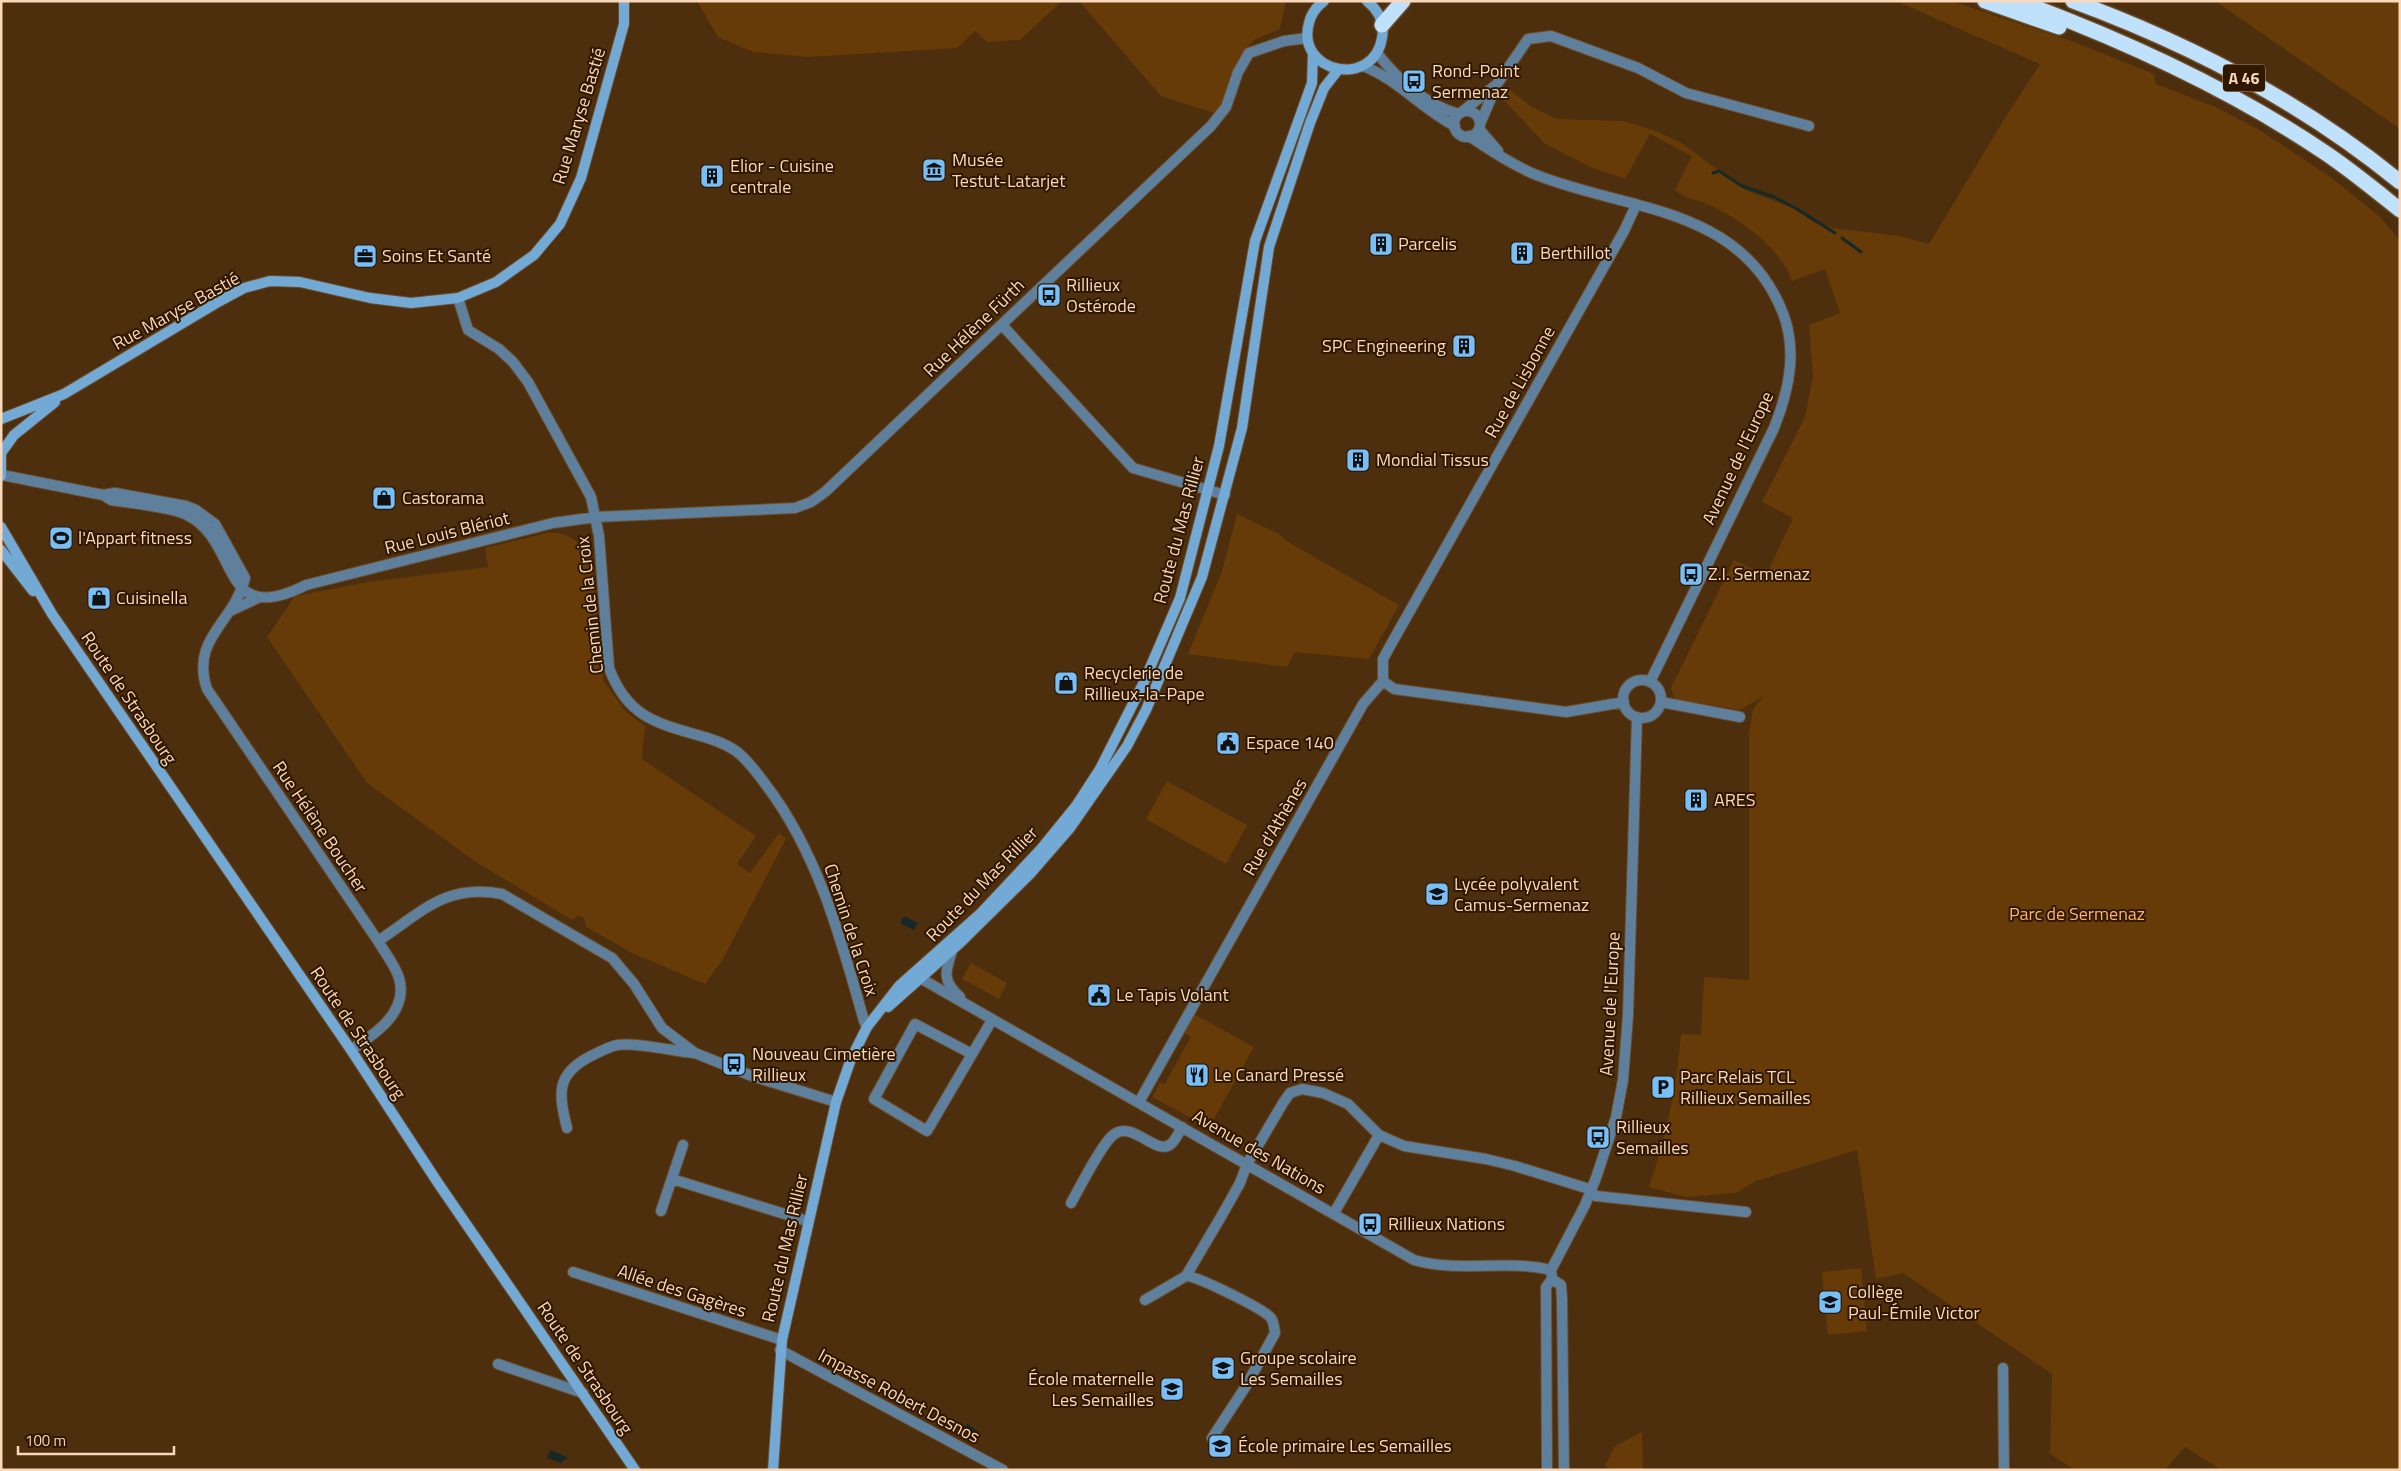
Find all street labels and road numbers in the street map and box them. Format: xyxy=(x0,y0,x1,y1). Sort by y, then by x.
street label: Rue Maryse Bastié xyxy=(545,44,612,188)
road number: A 46 xyxy=(2223,64,2265,92)
street label: Rue Maryse Bastié xyxy=(107,264,244,357)
street label: Rue Hélène Fürth xyxy=(917,272,1030,383)
street label: Rue de Lisbonne xyxy=(1478,321,1562,443)
street label: Avenue de l'Europe xyxy=(1695,387,1780,529)
street label: Route du Mas Rillier xyxy=(1146,453,1211,607)
street label: Rue Louis Blériot xyxy=(382,504,513,561)
street label: Chemin de la Croix xyxy=(569,535,610,675)
street label: Route de Strasbourg xyxy=(75,626,184,770)
street label: Rue Hélène Boucher xyxy=(266,755,375,898)
street label: Rue d'Athènes xyxy=(1236,773,1313,881)
street label: Route du Mas Rillier xyxy=(919,820,1044,948)
street label: Chemin de la Croix xyxy=(817,860,886,1000)
street label: Avenue de l'Europe xyxy=(1592,931,1627,1077)
street label: Route de Strasbourg xyxy=(304,961,413,1105)
street label: Avenue des Nations xyxy=(1187,1102,1331,1201)
street label: Route du Mas Rillier xyxy=(754,1171,815,1325)
street label: Allée des Gagères xyxy=(614,1257,750,1324)
street label: Route de Strasbourg xyxy=(531,1296,640,1440)
street label: Impasse Robert Desnos xyxy=(813,1341,985,1450)

